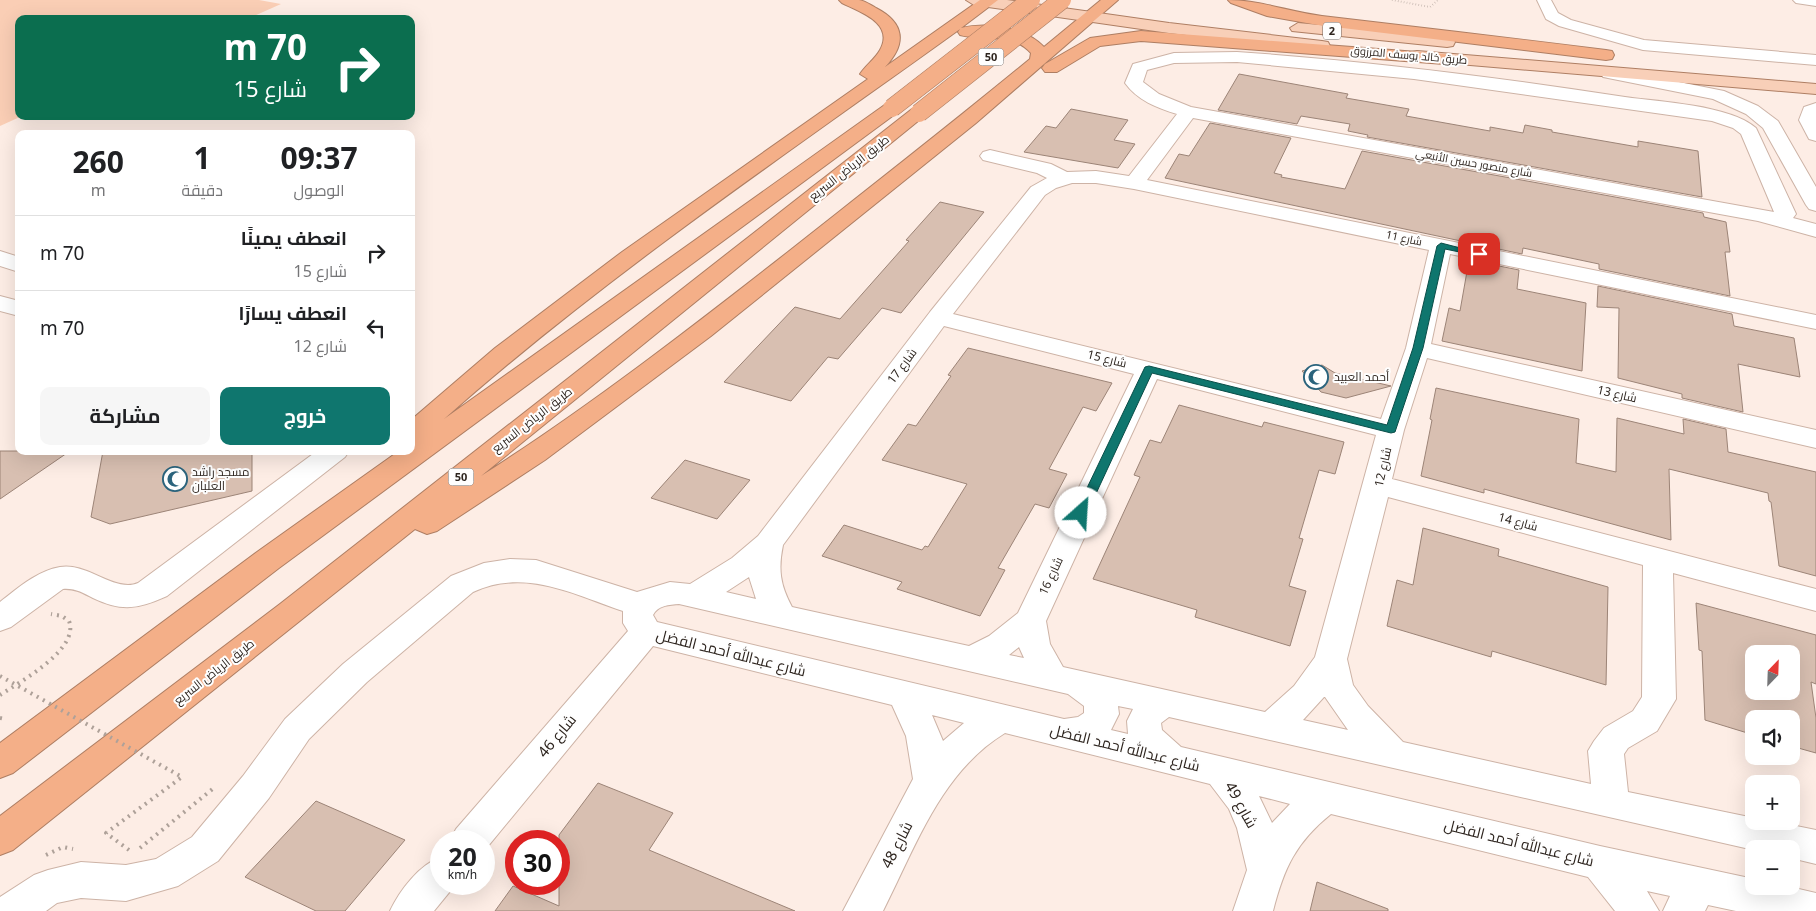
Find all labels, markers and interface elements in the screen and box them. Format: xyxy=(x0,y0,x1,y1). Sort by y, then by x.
road number: 2 xyxy=(1323,22,1341,40)
text: 70 m xyxy=(224,23,307,70)
icon: right xyxy=(325,35,390,100)
street label: طريق خالد يوسف المرزوق xyxy=(1350,42,1468,67)
road number: 50 xyxy=(978,48,1004,66)
text: شارع 15 xyxy=(233,73,307,103)
street label: طريق الرياض السريع xyxy=(805,131,893,204)
text: 1 xyxy=(194,137,211,178)
text: 09:37 xyxy=(280,137,358,178)
text: 260 xyxy=(72,141,124,182)
street label: شارع منصور حسين الأنبعي xyxy=(1414,145,1534,182)
text: m xyxy=(91,179,106,201)
text: دقيقة xyxy=(181,179,223,201)
text: الوصول xyxy=(294,179,345,201)
text: انعطف يمينًا xyxy=(241,225,347,251)
street label: شارع 11 xyxy=(1384,226,1424,250)
pin xyxy=(1458,233,1500,275)
icon: right xyxy=(362,239,390,267)
text: 70 m xyxy=(40,240,84,266)
icon: arrive xyxy=(1465,240,1493,268)
text: شارع 15 xyxy=(294,260,347,282)
text: انعطف يسارًا xyxy=(238,300,347,326)
icon: left xyxy=(362,314,390,342)
text: 70 m xyxy=(40,315,84,341)
text: شارع 12 xyxy=(294,335,347,357)
street label: شارع 17 xyxy=(883,345,920,387)
street label: شارع 15 xyxy=(1086,345,1129,372)
mosque icon: أحمد العبيد xyxy=(1303,364,1329,390)
place label: أحمد العبيد xyxy=(1334,368,1389,385)
street label: شارع 13 xyxy=(1596,381,1639,406)
street label: طريق الرياض السريع xyxy=(488,383,576,456)
button: مشاركة xyxy=(40,387,210,445)
button: خروج xyxy=(220,387,390,445)
street label: شارع 12 xyxy=(1370,445,1395,488)
place label: مسجد راشد العلبان xyxy=(192,463,250,494)
mosque icon: مسجد راشد العلبان xyxy=(162,466,188,492)
road number: 50 xyxy=(448,468,474,486)
position arrow xyxy=(1054,486,1106,538)
street label: شارع 14 xyxy=(1497,508,1540,535)
street label: شارع 16 xyxy=(1034,554,1067,598)
street label: شارع عبدالله أحمد الفضل xyxy=(654,624,808,682)
street label: طريق الرياض السريع xyxy=(170,635,258,708)
north arrow xyxy=(1745,645,1800,700)
map controls xyxy=(1745,645,1800,895)
street label: شارع 46 xyxy=(532,710,582,762)
button: sound xyxy=(1745,710,1800,765)
street label: شارع عبدالله أحمد الفضل xyxy=(1048,719,1202,777)
button: + xyxy=(1745,775,1800,830)
street label: شارع 49 xyxy=(1219,778,1263,832)
street label: شارع عبدالله أحمد الفضل xyxy=(1442,814,1596,872)
street label: شارع 48 xyxy=(876,818,918,872)
speed limit sign: 30 xyxy=(505,830,570,895)
text: 20 xyxy=(448,839,477,873)
button: − xyxy=(1745,840,1800,895)
text: km/h xyxy=(448,866,477,883)

